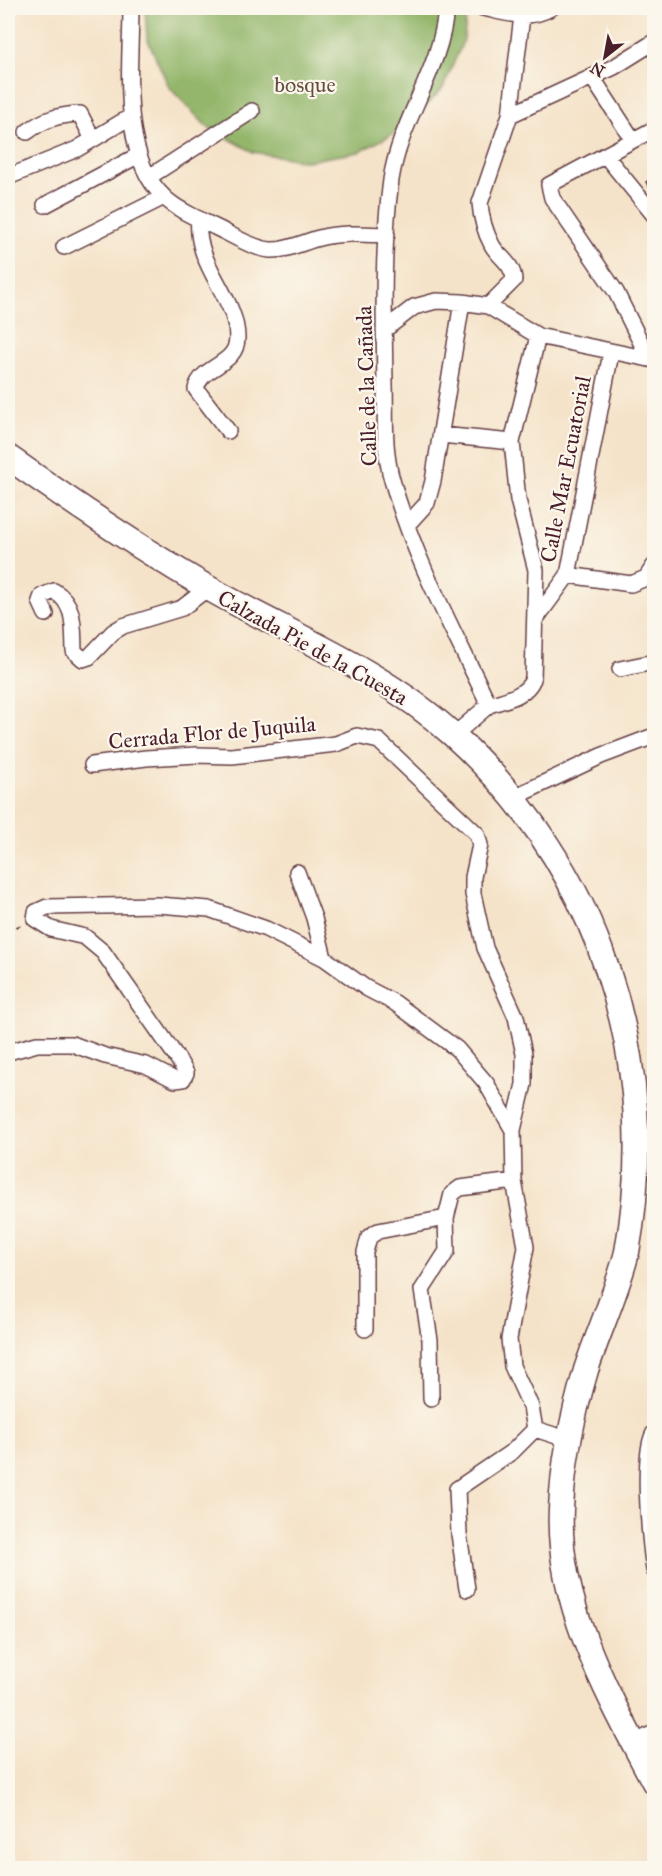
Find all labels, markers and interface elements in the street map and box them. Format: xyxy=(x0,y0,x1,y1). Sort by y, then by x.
north arrow xyxy=(575,27,635,87)
text: N xyxy=(586,58,608,81)
park label: bosque xyxy=(274,71,336,98)
street label: Calle de la Cañada xyxy=(350,304,383,467)
street label: Calle Mar Ecuatorial xyxy=(534,373,597,565)
street label: Calzada Pie de la Cuesta xyxy=(213,584,413,711)
street label: Cerrada Flor de Juquila xyxy=(107,710,318,755)

